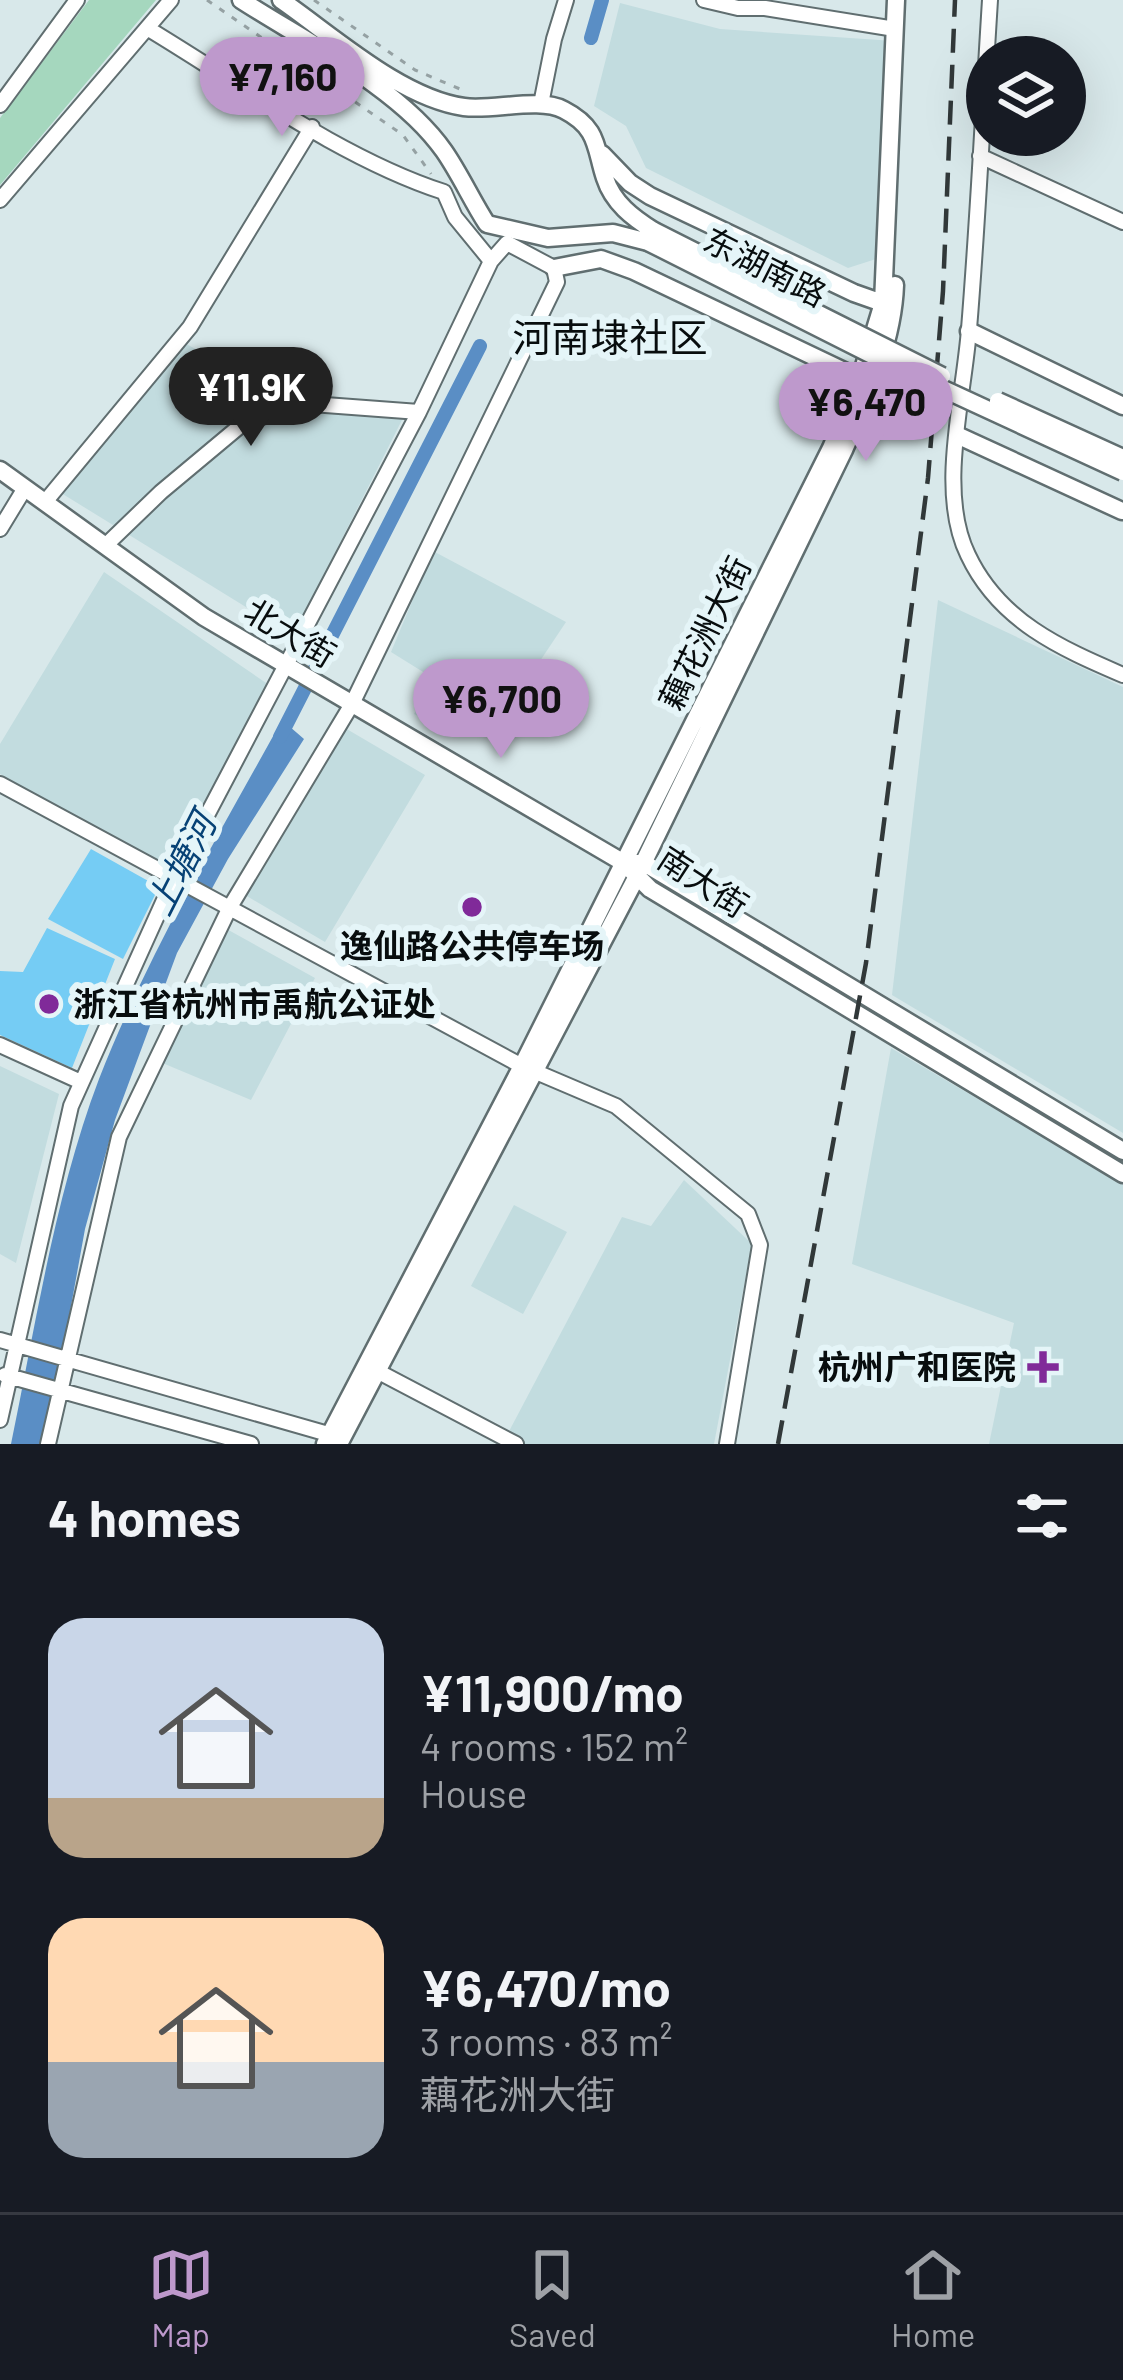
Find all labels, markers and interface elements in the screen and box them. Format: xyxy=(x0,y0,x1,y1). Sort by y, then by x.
map controls xyxy=(966,36,1086,156)
button: layers xyxy=(966,36,1086,156)
pin: ¥7,160 xyxy=(184,37,380,139)
text: ¥7,160 xyxy=(227,52,337,99)
street label: 东湖南路 xyxy=(698,218,833,314)
district label: 河南埭社区 xyxy=(512,313,708,360)
pin: ¥11.9K xyxy=(153,347,349,449)
text: ¥11.9K xyxy=(196,362,306,409)
pin: ¥6,470 xyxy=(768,362,964,464)
text: ¥6,470 xyxy=(806,377,926,424)
street label: 藕花洲大街 xyxy=(650,550,758,715)
street label: 北大街 xyxy=(238,590,343,675)
pin: ¥6,700 xyxy=(403,659,599,761)
text: ¥6,700 xyxy=(440,674,562,721)
water label: 上塘河 xyxy=(136,800,226,921)
street label: 南大街 xyxy=(651,837,756,925)
marker: 逸仙路公共停车场 xyxy=(459,894,485,920)
place label: 逸仙路公共停车场 xyxy=(340,925,604,965)
place label: 浙江省杭州市禹航公证处 xyxy=(73,983,436,1023)
marker: 浙江省杭州市禹航公证处 xyxy=(36,991,62,1017)
place label: 杭州广和医院 xyxy=(818,1346,1016,1386)
marker: 杭州广和医院 xyxy=(1027,1351,1059,1383)
icon: filters xyxy=(1009,1483,1075,1549)
text: 4 homes xyxy=(48,1486,241,1547)
text: ¥11,900/mo xyxy=(420,1661,684,1722)
icon: home xyxy=(144,1666,288,1810)
text: 4 rooms · 152 m² xyxy=(420,1722,688,1769)
text: House xyxy=(420,1769,527,1816)
text: ¥6,470/mo xyxy=(420,1956,671,2017)
icon: home xyxy=(144,1966,288,2110)
text: 3 rooms · 83 m² xyxy=(420,2017,672,2064)
text: 藕花洲大街 xyxy=(420,2070,615,2117)
tab: Map xyxy=(148,2242,214,2354)
tab: Saved xyxy=(509,2242,596,2354)
tab: Home xyxy=(891,2242,975,2354)

